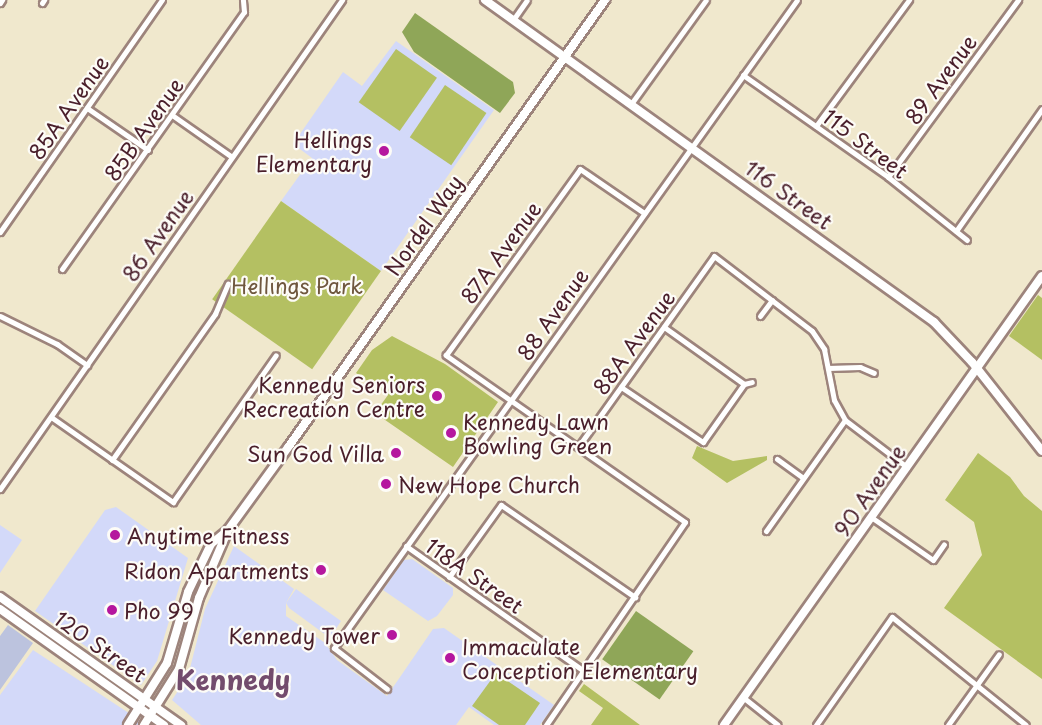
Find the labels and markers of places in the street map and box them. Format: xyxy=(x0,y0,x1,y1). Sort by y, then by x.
place label: Hellings Elementary xyxy=(256,126,372,176)
marker: Hellings Elementary xyxy=(377,144,391,158)
place label: Kennedy Seniors Recreation Centre xyxy=(242,371,425,421)
marker: Kennedy Seniors Recreation Centre xyxy=(430,389,444,403)
place label: Kennedy Lawn Bowling Green xyxy=(463,408,614,458)
marker: Kennedy Lawn Bowling Green xyxy=(444,426,458,440)
place label: Sun God Villa xyxy=(247,440,384,466)
marker: Sun God Villa xyxy=(389,446,403,460)
place label: New Hope Church xyxy=(398,471,579,497)
marker: New Hope Church xyxy=(379,477,393,491)
place label: Anytime Fitness xyxy=(127,522,289,548)
marker: Anytime Fitness xyxy=(108,528,122,542)
place label: Ridon Apartments xyxy=(124,557,309,583)
marker: Ridon Apartments xyxy=(314,563,328,577)
place label: Pho 99 xyxy=(124,597,193,623)
marker: Pho 99 xyxy=(105,603,119,617)
place label: Kennedy Tower xyxy=(229,622,380,648)
marker: Kennedy Tower xyxy=(385,628,399,642)
place label: Immaculate Conception Elementary xyxy=(462,633,698,683)
marker: Immaculate Conception Elementary xyxy=(443,651,457,665)

